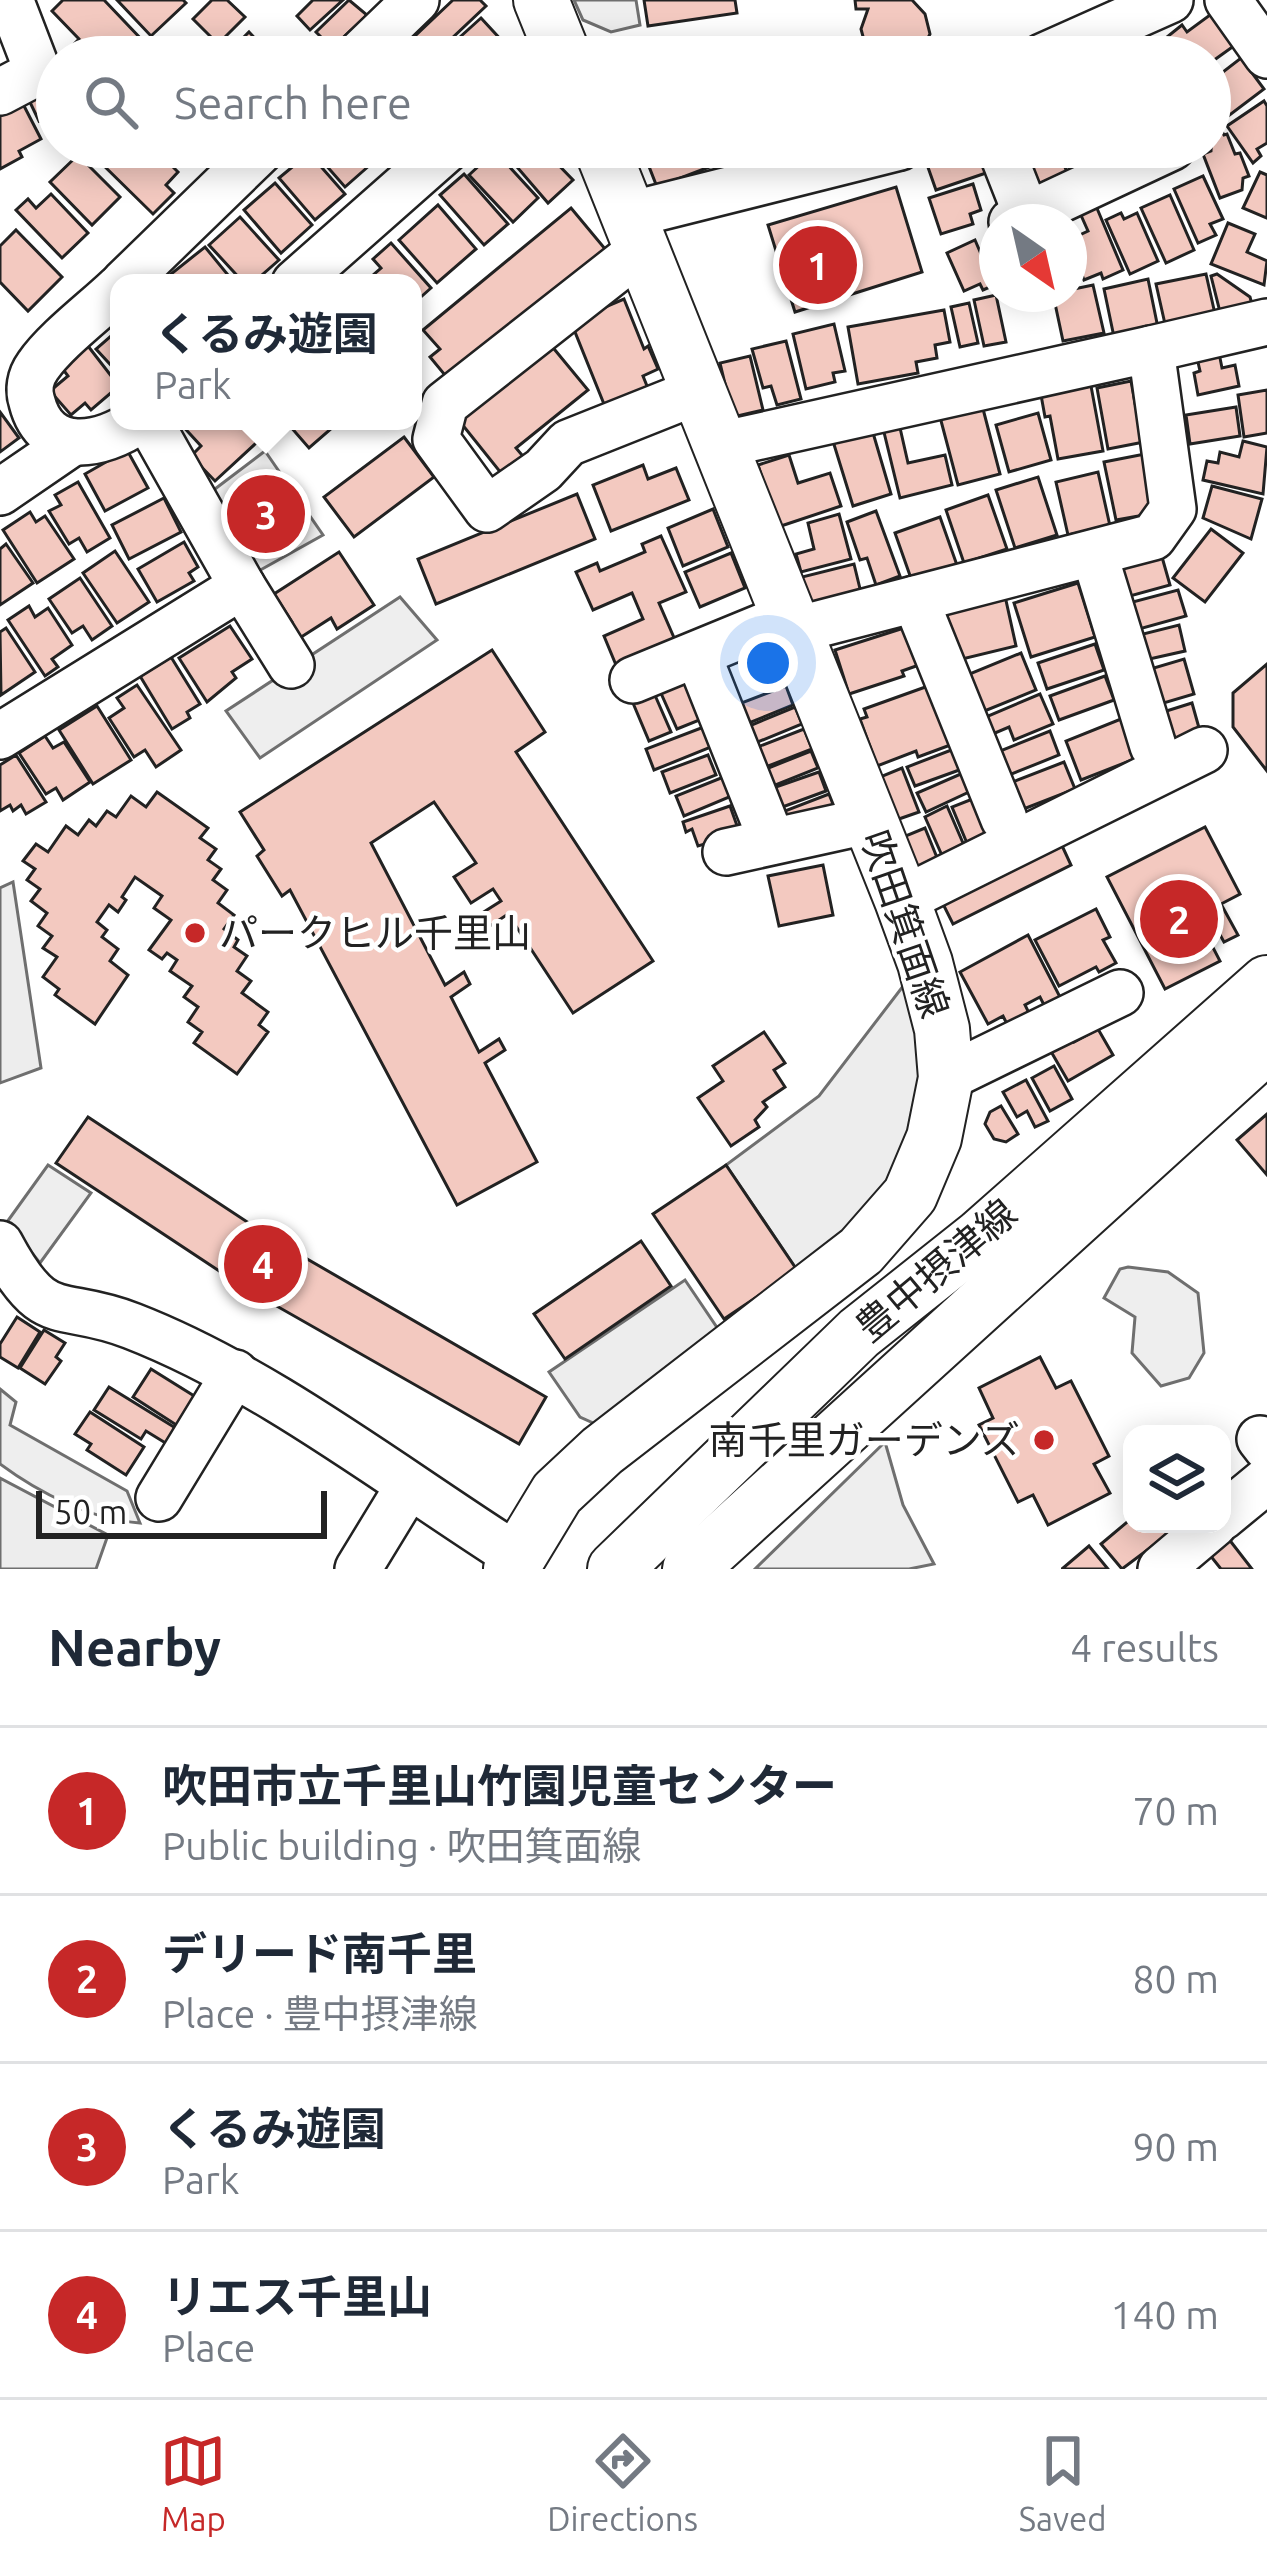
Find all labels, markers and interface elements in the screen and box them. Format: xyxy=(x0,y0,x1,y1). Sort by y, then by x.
search box xyxy=(36,36,1231,168)
icon: search xyxy=(78,69,144,135)
text: Search here xyxy=(174,77,412,128)
north arrow xyxy=(979,204,1087,312)
pin: 1 xyxy=(779,220,857,310)
popup xyxy=(110,274,422,430)
text: くるみ遊園 xyxy=(154,308,378,359)
text: Park xyxy=(154,363,231,406)
pin: 3 xyxy=(227,469,305,559)
your location xyxy=(738,633,798,693)
street label: 吹田箕面線 xyxy=(853,825,958,1023)
pin: 2 xyxy=(1140,874,1218,964)
place label: パークヒル千里山 xyxy=(219,911,531,954)
marker: パークヒル千里山 xyxy=(182,920,208,946)
street label: 豊中摂津線 xyxy=(847,1190,1024,1349)
pin: 4 xyxy=(224,1219,302,1309)
place label: 南千里ガーデンズ xyxy=(709,1418,1020,1461)
map controls xyxy=(1123,1425,1231,1533)
button: layers xyxy=(1123,1425,1231,1533)
marker: 南千里ガーデンズ xyxy=(1031,1427,1057,1453)
scale bar xyxy=(36,1485,327,1538)
text: 50 m xyxy=(54,1493,127,1530)
text: Nearby xyxy=(48,1618,221,1676)
text: 4 results xyxy=(1070,1626,1219,1669)
text: 吹田市立千里山竹園児童センター xyxy=(162,1760,837,1811)
text: 1 xyxy=(76,1789,98,1832)
text: 70 m xyxy=(1132,1789,1219,1832)
text: Public building · 吹田箕面線 xyxy=(162,1824,641,1867)
text: デリード南千里 xyxy=(162,1928,477,1979)
text: 2 xyxy=(76,1957,98,2000)
text: 80 m xyxy=(1132,1957,1219,2000)
text: Place · 豊中摂津線 xyxy=(162,1992,478,2035)
text: くるみ遊園 xyxy=(162,2103,386,2154)
text: 3 xyxy=(76,2125,98,2168)
text: 90 m xyxy=(1132,2125,1219,2168)
text: Park xyxy=(162,2158,240,2201)
text: リエス千里山 xyxy=(162,2271,432,2322)
text: 4 xyxy=(76,2293,98,2336)
text: 140 m xyxy=(1110,2293,1219,2336)
text: Place xyxy=(162,2326,255,2369)
tab: Map xyxy=(160,2428,226,2537)
tab: Directions xyxy=(547,2428,698,2537)
tab: Saved xyxy=(1019,2428,1107,2537)

